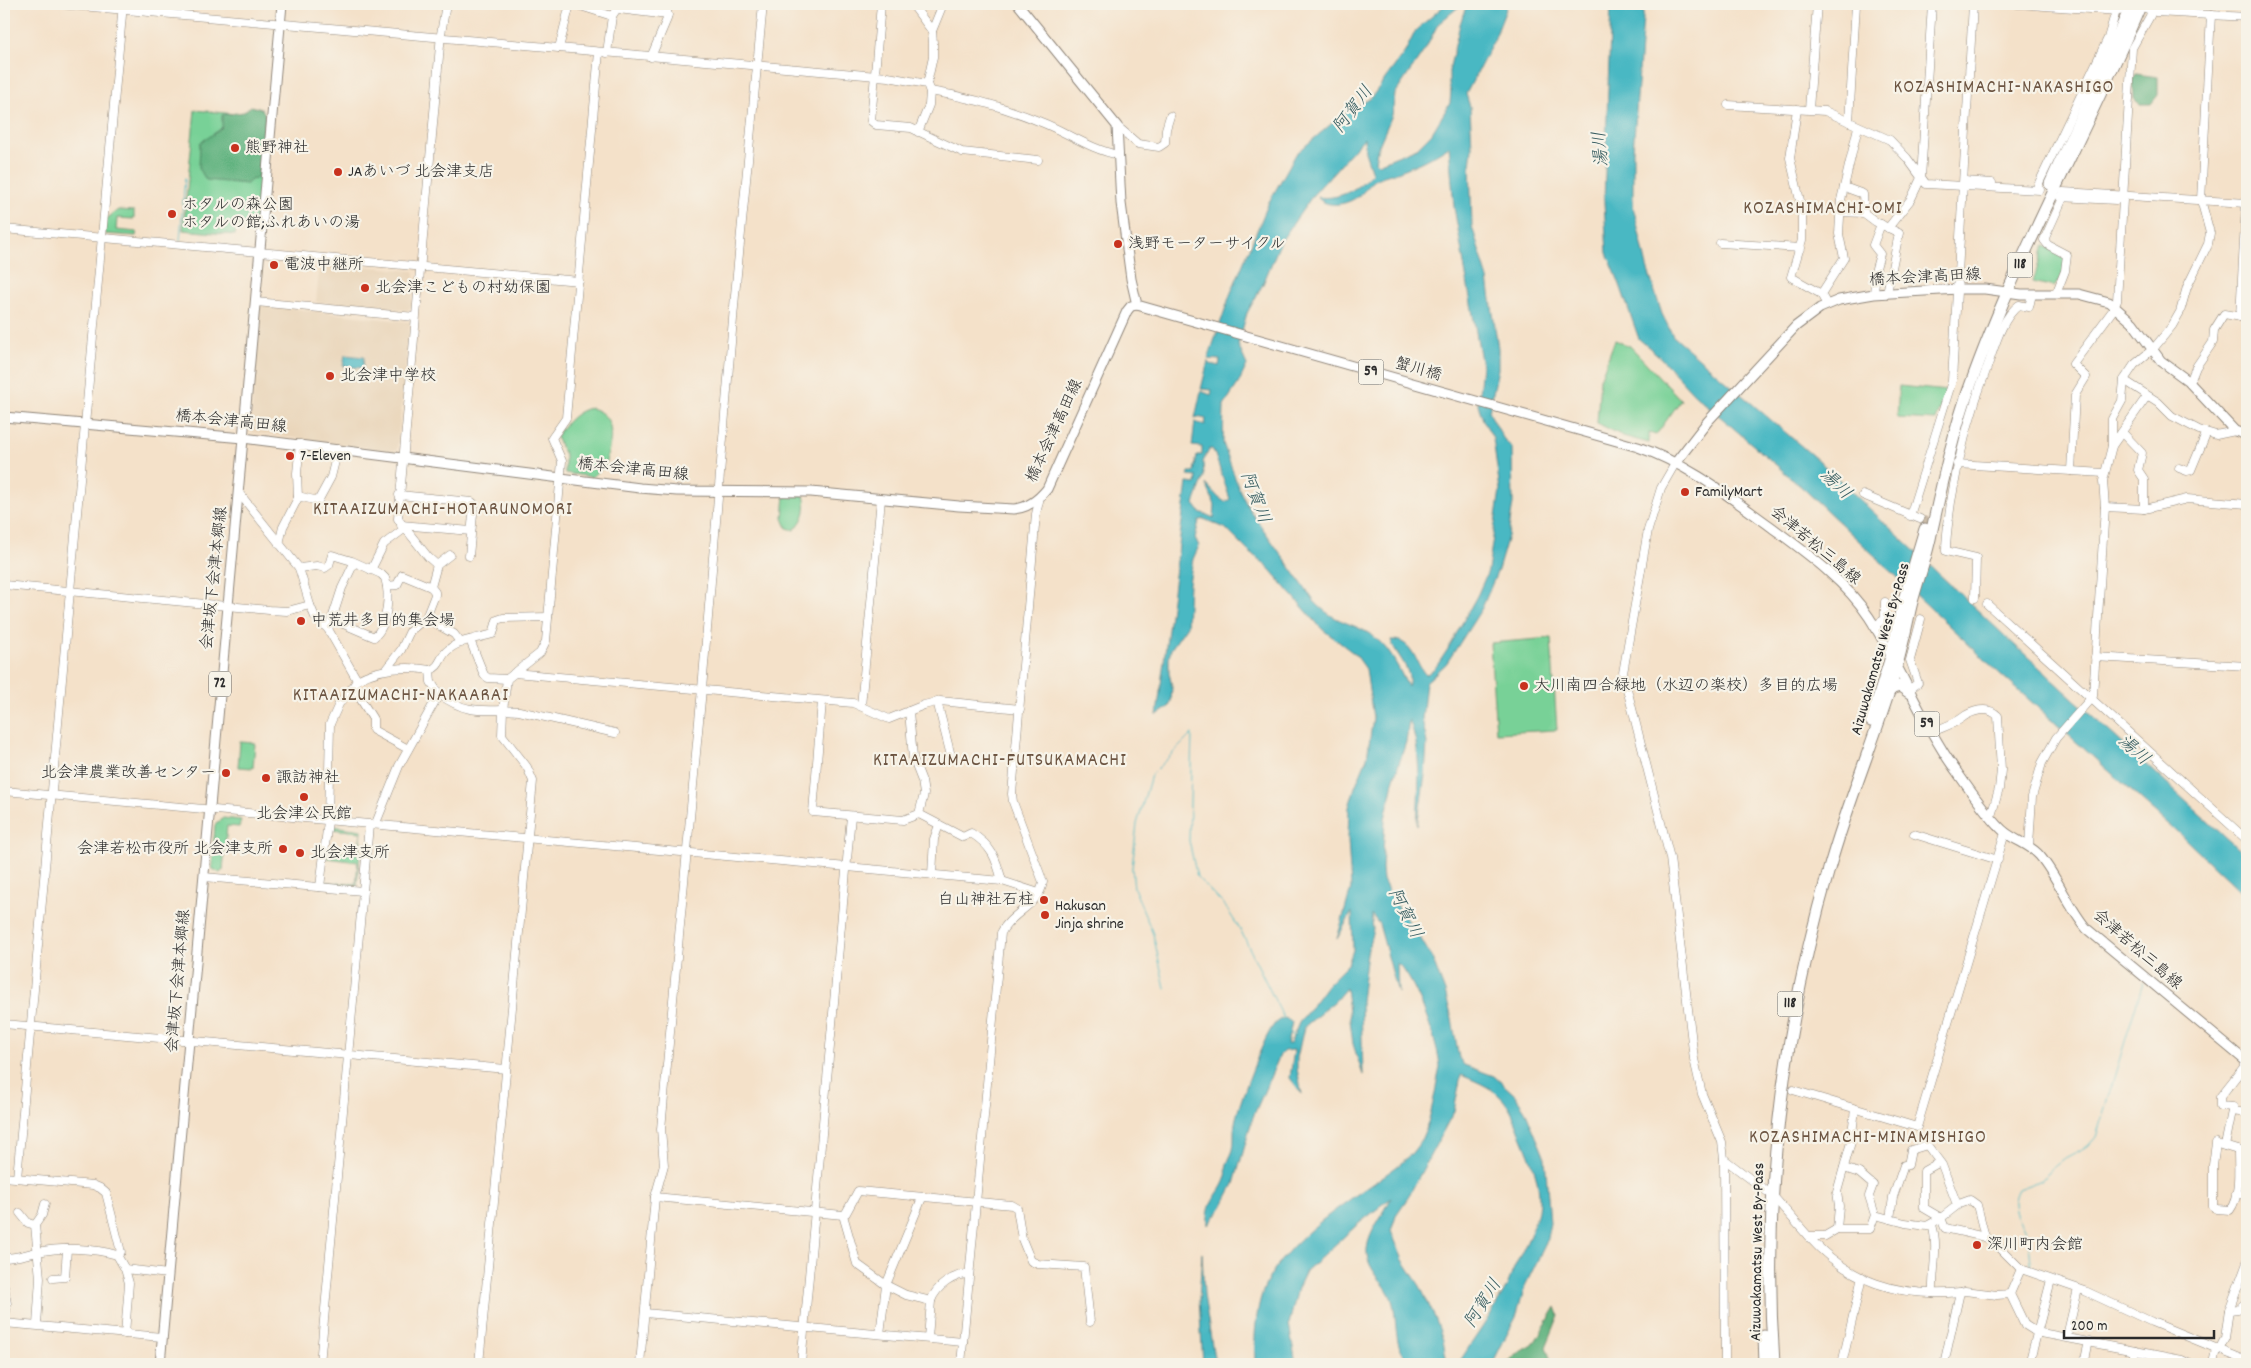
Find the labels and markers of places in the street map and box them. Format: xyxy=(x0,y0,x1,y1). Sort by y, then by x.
place label: 熊野神社 xyxy=(245,137,309,160)
marker: 熊野神社 xyxy=(229,142,241,154)
place label: JAあいづ 北会津支店 xyxy=(348,161,494,184)
marker: JAあいづ 北会津支店 xyxy=(332,166,344,178)
place label: ホタルの森公園 ホタルの館;ふれあいの湯 xyxy=(182,194,360,235)
marker: ホタルの森公園 ホタルの館;ふれあいの湯 xyxy=(166,208,178,220)
place label: 浅野モーターサイクル xyxy=(1128,233,1286,256)
marker: 浅野モーターサイクル xyxy=(1112,238,1124,250)
place label: 電波中継所 xyxy=(284,254,364,277)
marker: 電波中継所 xyxy=(268,259,280,271)
place label: 北会津こどもの村幼保園 xyxy=(375,277,551,300)
marker: 北会津こどもの村幼保園 xyxy=(359,282,371,294)
place label: 北会津中学校 xyxy=(340,365,436,388)
marker: 北会津中学校 xyxy=(324,370,336,382)
place label: 7-Eleven xyxy=(300,445,351,468)
marker: 7-Eleven xyxy=(284,450,296,462)
place label: FamilyMart xyxy=(1695,481,1763,504)
marker: FamilyMart xyxy=(1679,486,1691,498)
place label: 中荒井多目的集会場 xyxy=(311,610,455,633)
marker: 中荒井多目的集会場 xyxy=(295,615,307,627)
place label: 大川南四合緑地（水辺の楽校）多目的広場 xyxy=(1534,675,1838,698)
marker: 大川南四合緑地（水辺の楽校）多目的広場 xyxy=(1518,680,1530,692)
place label: 北会津農業改善センター xyxy=(41,762,216,785)
marker: 北会津農業改善センター xyxy=(220,767,232,779)
place label: 諏訪神社 xyxy=(276,767,340,790)
marker: 諏訪神社 xyxy=(260,772,272,784)
marker: 北会津公民館 xyxy=(298,791,310,803)
place label: 北会津公民館 xyxy=(256,803,352,826)
place label: 会津若松市役所 北会津支所 xyxy=(77,838,273,861)
place label: 北会津支所 xyxy=(310,842,390,865)
marker: 会津若松市役所 北会津支所 xyxy=(277,843,289,855)
marker: 北会津支所 xyxy=(294,847,306,859)
place label: 白山神社石柱 xyxy=(938,889,1034,912)
marker: 白山神社石柱 xyxy=(1038,894,1050,906)
place label: Hakusan Jinja shrine xyxy=(1055,895,1124,936)
marker: Hakusan Jinja shrine xyxy=(1039,909,1051,921)
place label: 深川町内会館 xyxy=(1987,1234,2083,1257)
marker: 深川町内会館 xyxy=(1971,1239,1983,1251)

